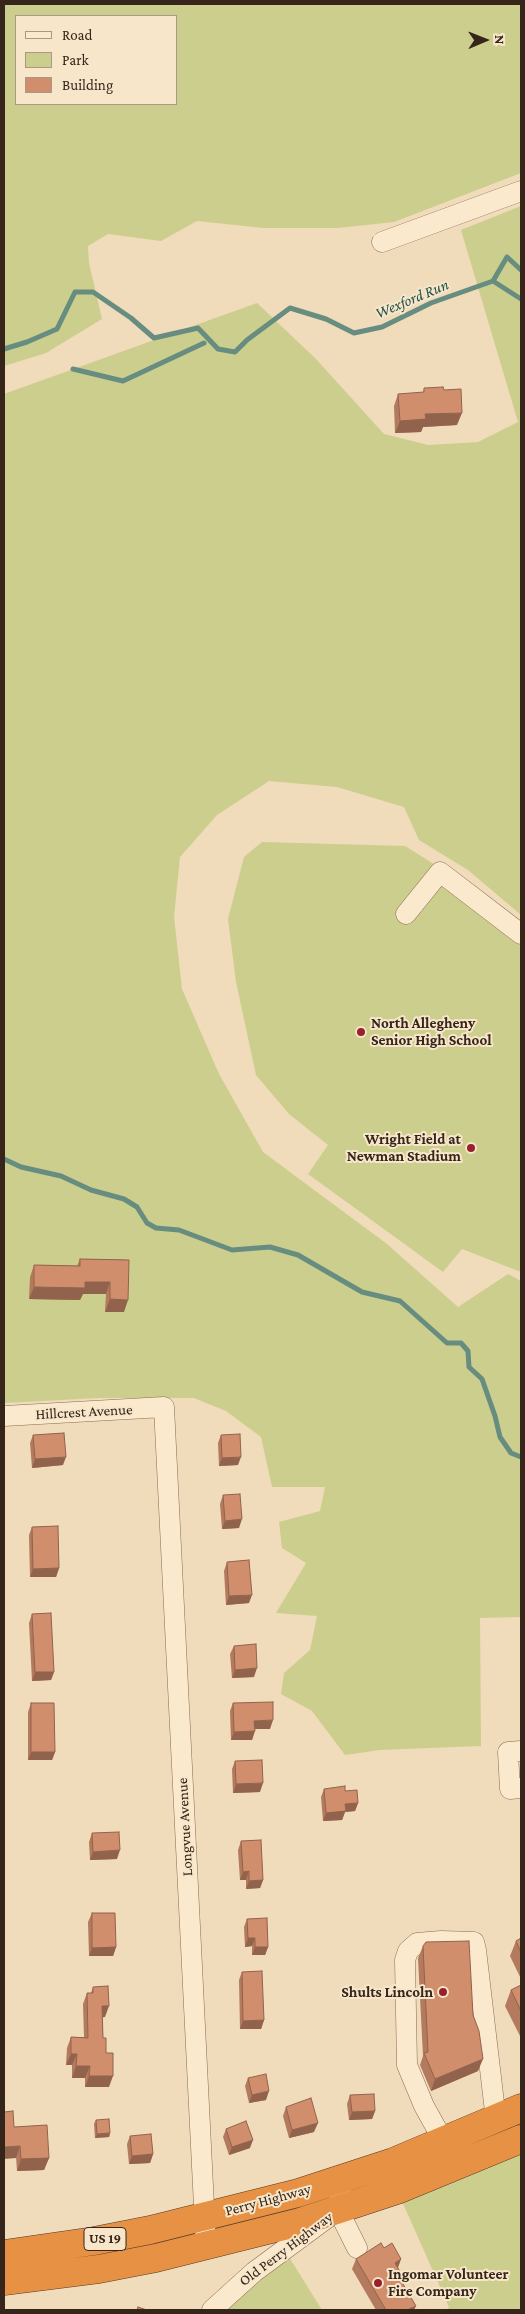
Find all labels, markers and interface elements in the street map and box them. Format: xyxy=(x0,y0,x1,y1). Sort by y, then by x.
legend xyxy=(15,15,178,105)
north arrow xyxy=(460,15,510,65)
text: Road xyxy=(62,27,92,43)
text: N xyxy=(492,35,508,45)
text: Park xyxy=(62,52,89,68)
text: Building xyxy=(62,77,113,93)
water label: Wexford Run xyxy=(372,275,452,323)
place label: North Allegheny Senior High School xyxy=(371,1014,492,1049)
marker: North Allegheny Senior High School xyxy=(355,1026,367,1038)
place label: Wright Field at Newman Stadium xyxy=(347,1130,461,1165)
marker: Wright Field at Newman Stadium xyxy=(465,1142,477,1154)
street label: Hillcrest Avenue xyxy=(35,1400,133,1424)
street label: Longvue Avenue xyxy=(173,1777,197,1877)
place label: Shults Lincoln xyxy=(341,1983,433,2001)
marker: Shults Lincoln xyxy=(437,1986,449,1998)
street label: Perry Highway xyxy=(223,2180,313,2220)
street label: Old Perry Highway xyxy=(236,2208,336,2290)
road number: US 19 xyxy=(84,2228,126,2250)
place label: Ingomar Volunteer Fire Company xyxy=(388,2265,509,2300)
marker: Ingomar Volunteer Fire Company xyxy=(372,2277,384,2289)

